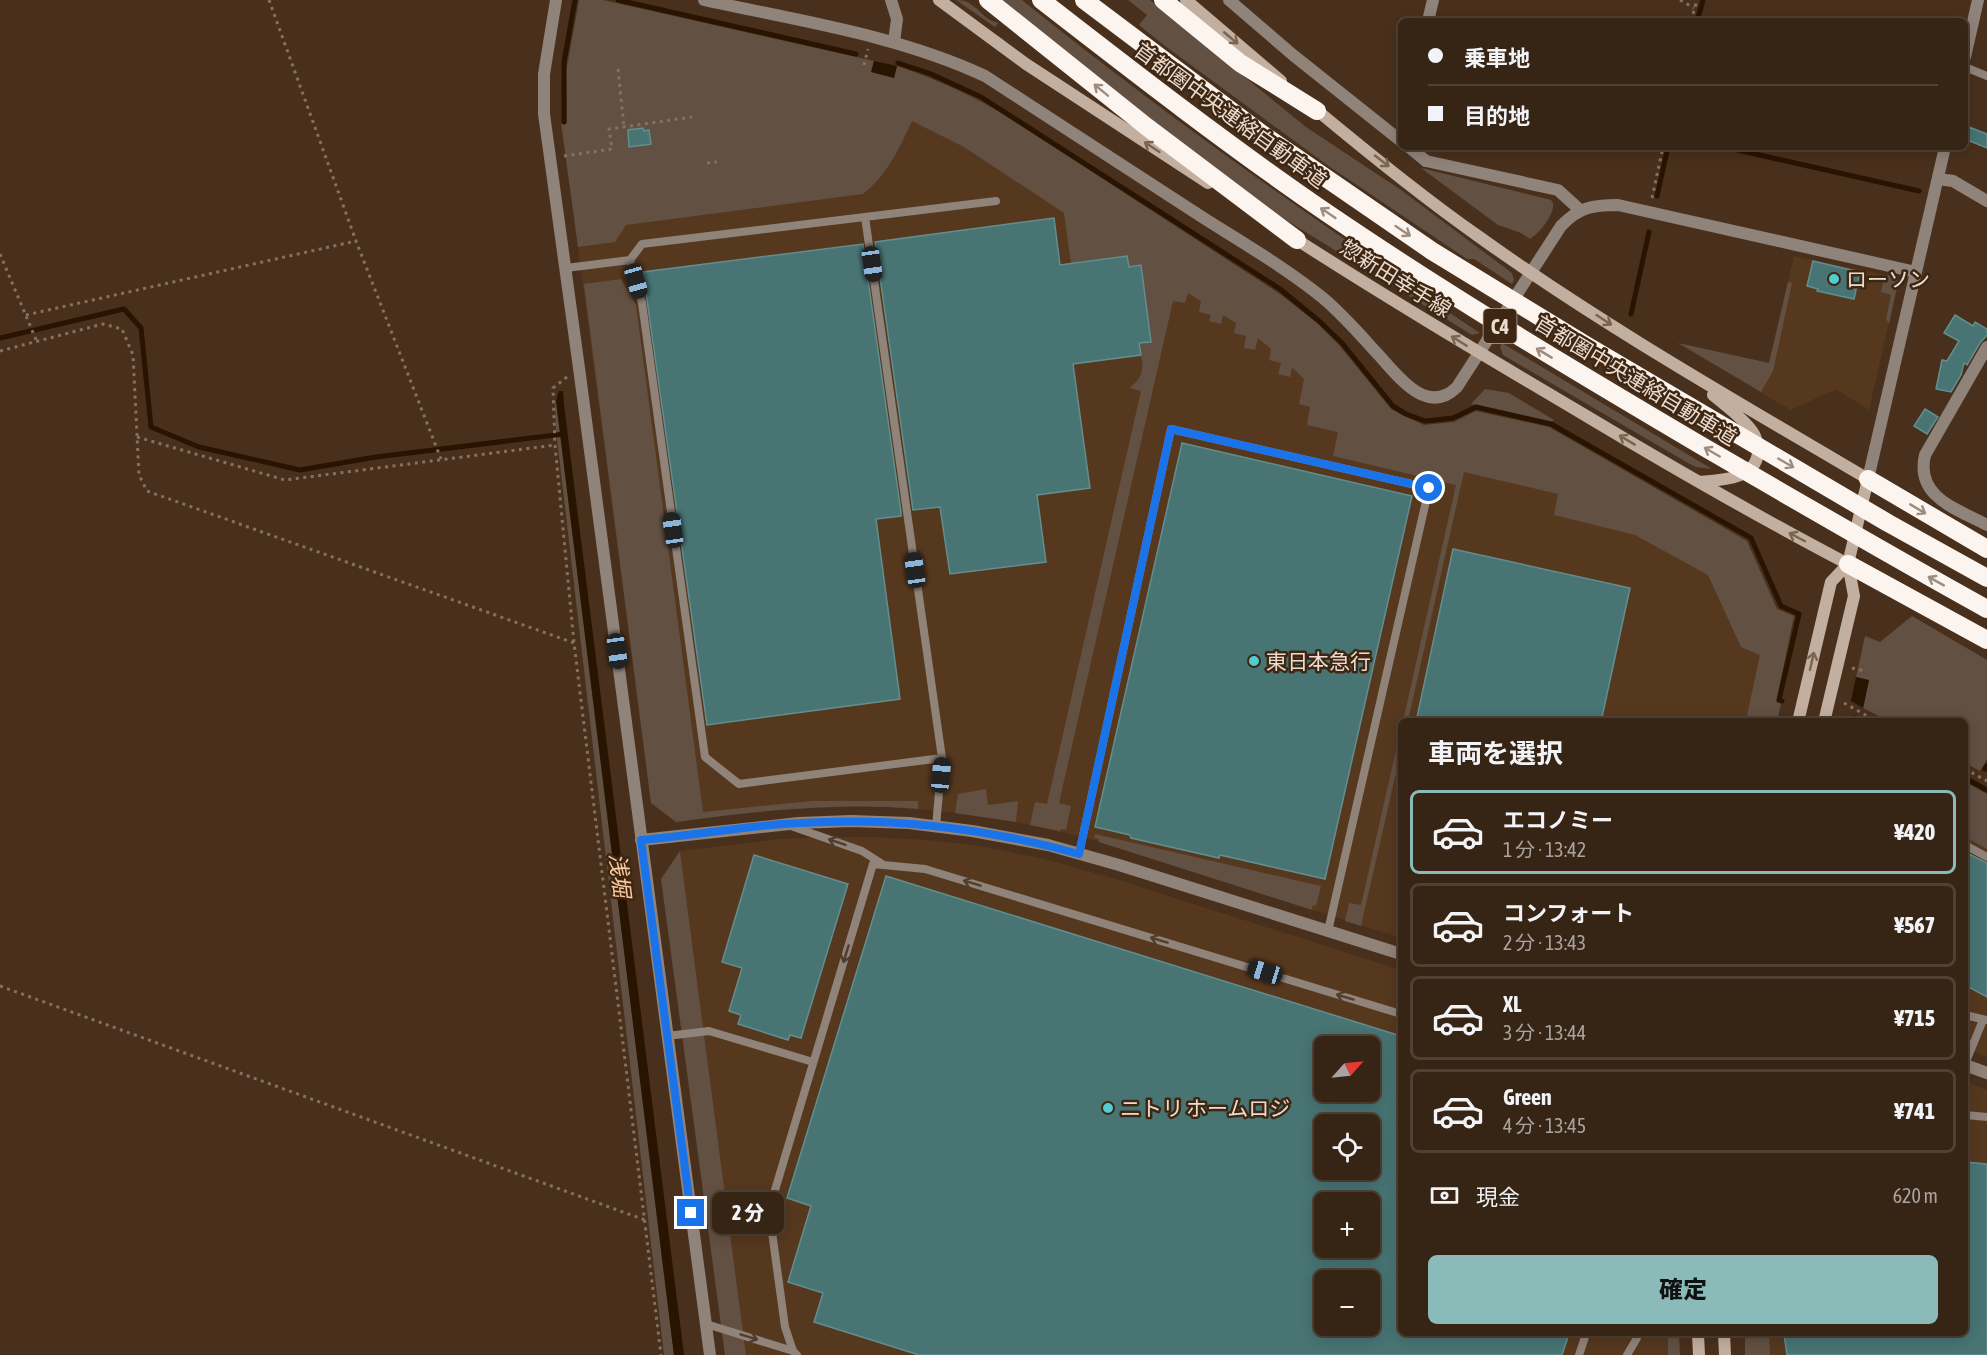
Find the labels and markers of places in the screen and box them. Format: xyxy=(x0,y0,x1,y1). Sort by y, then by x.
place label: ローソン xyxy=(1846,267,1930,291)
marker: ローソン xyxy=(1827,272,1841,286)
place label: 東日本急行 xyxy=(1266,649,1371,673)
marker: 東日本急行 xyxy=(1247,654,1261,668)
place label: ニトリ ホームロジ xyxy=(1120,1096,1290,1120)
marker: ニトリ ホームロジ xyxy=(1101,1101,1115,1115)

